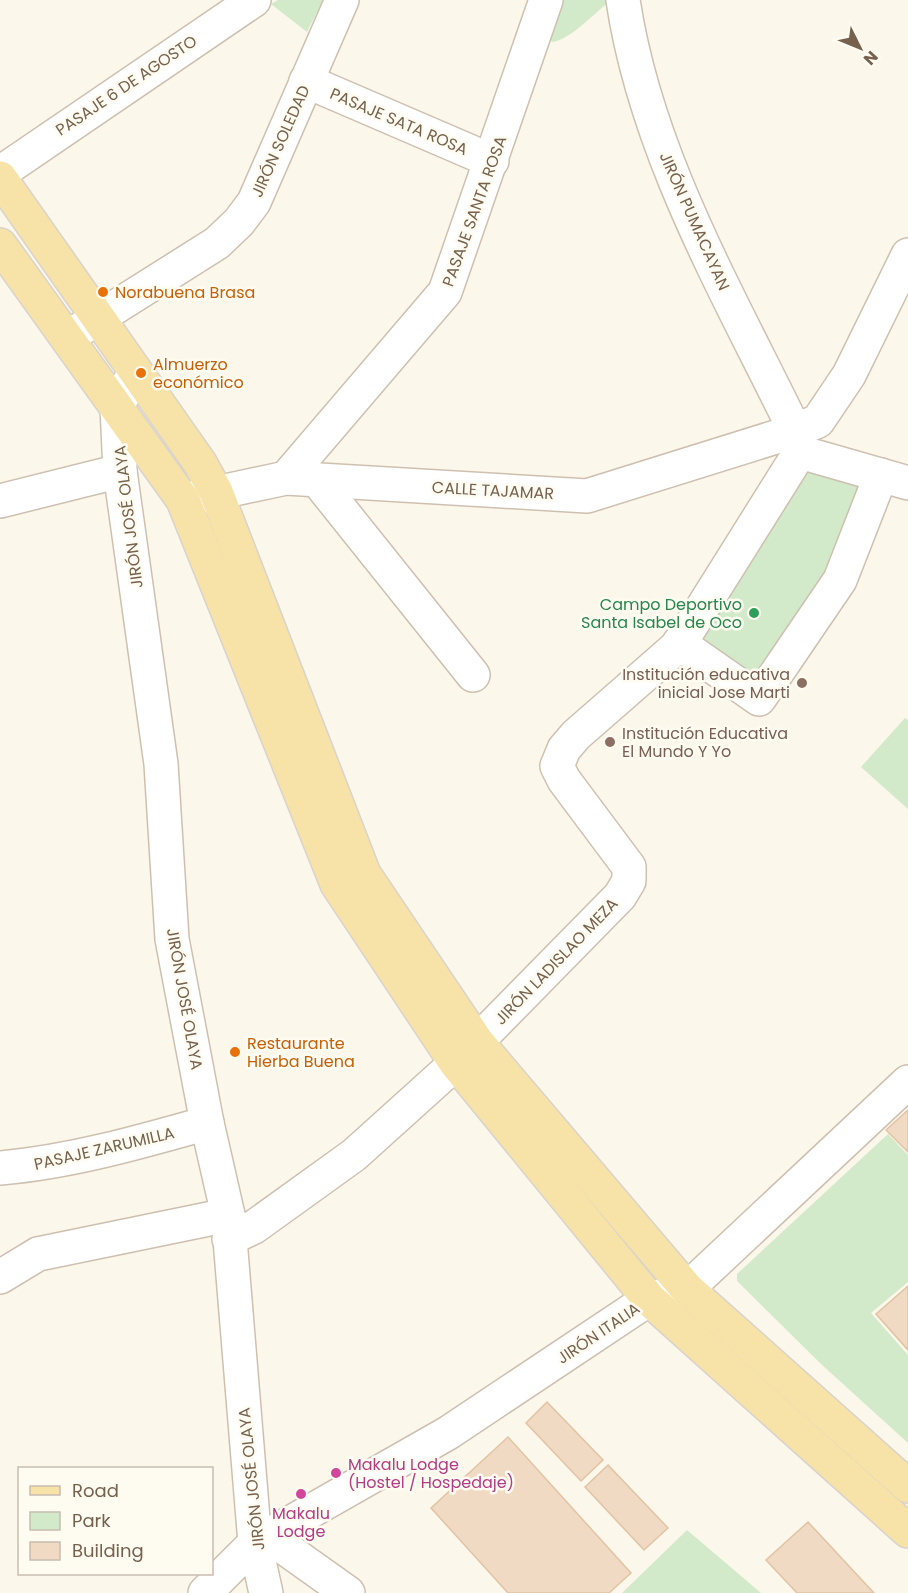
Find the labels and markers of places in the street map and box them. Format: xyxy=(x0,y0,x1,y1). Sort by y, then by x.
place label: Norabuena Brasa xyxy=(115,281,255,304)
marker: Norabuena Brasa xyxy=(96,285,110,299)
place label: Almuerzo económico xyxy=(153,353,244,394)
marker: Almuerzo económico xyxy=(134,366,148,380)
place label: Campo Deportivo Santa Isabel de Oco xyxy=(581,593,742,634)
marker: Campo Deportivo Santa Isabel de Oco xyxy=(747,606,761,620)
place label: Institución educativa inicial Jose Marti xyxy=(622,663,790,704)
marker: Institución educativa inicial Jose Marti xyxy=(795,676,809,690)
place label: Institución Educativa El Mundo Y Yo xyxy=(622,722,788,763)
marker: Institución Educativa El Mundo Y Yo xyxy=(603,735,617,749)
place label: Restaurante Hierba Buena xyxy=(247,1032,355,1073)
marker: Restaurante Hierba Buena xyxy=(228,1045,242,1059)
place label: Makalu Lodge (Hostel / Hospedaje) xyxy=(348,1453,514,1494)
marker: Makalu Lodge (Hostel / Hospedaje) xyxy=(329,1466,343,1480)
marker: Makalu Lodge xyxy=(294,1487,308,1501)
place label: Makalu Lodge xyxy=(272,1502,330,1543)

